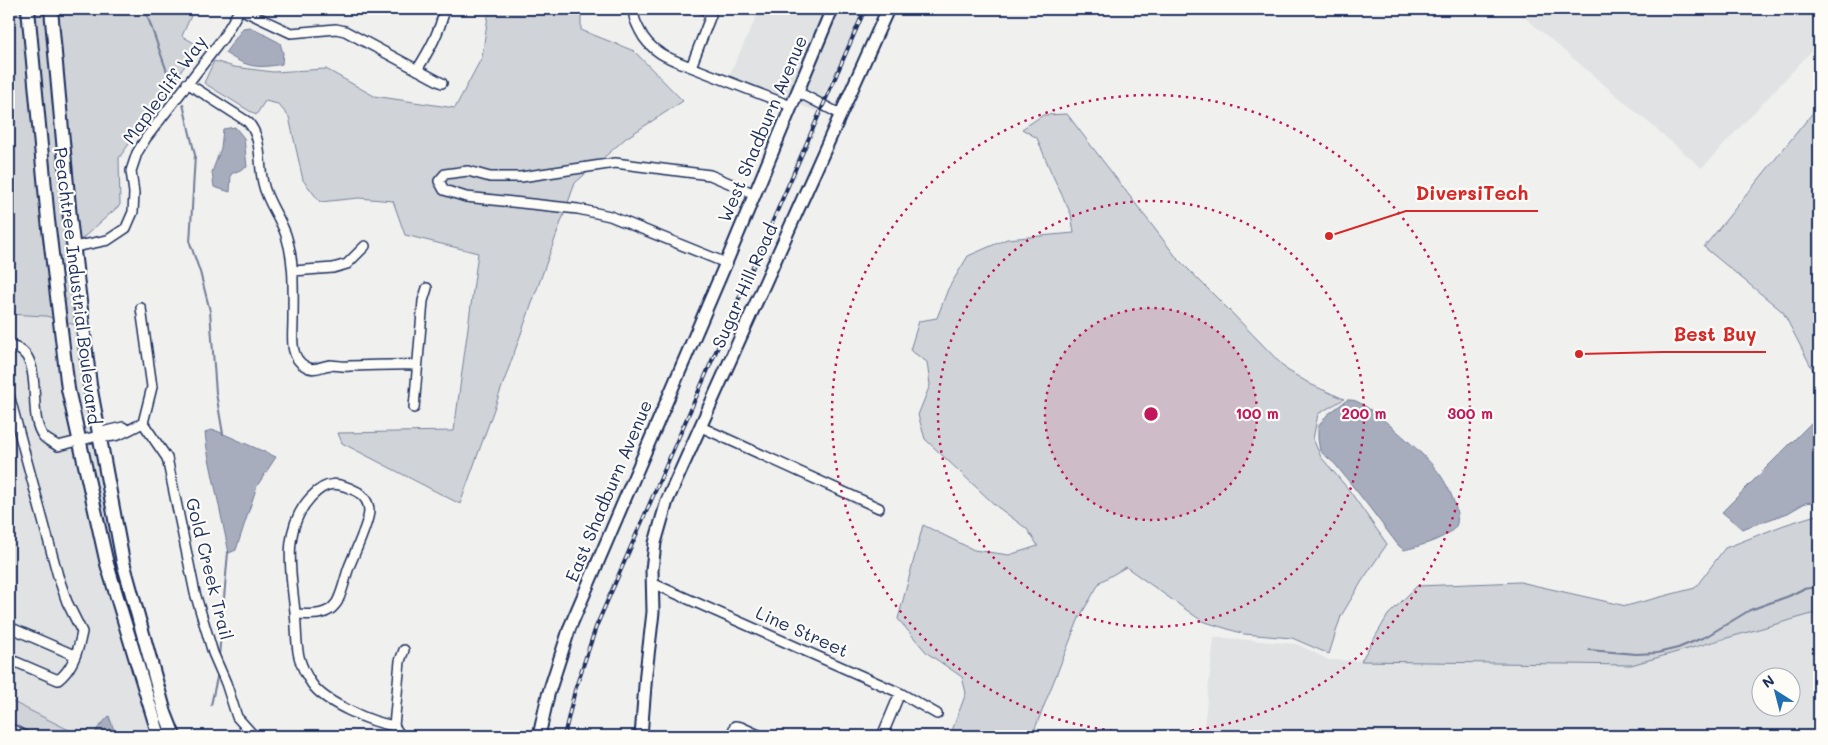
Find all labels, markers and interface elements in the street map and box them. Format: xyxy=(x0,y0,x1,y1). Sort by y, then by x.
street label: Maplecliff Way xyxy=(117,30,212,149)
street label: West Shadburn Avenue xyxy=(712,32,812,226)
street label: Peachtree Industrial Boulevard xyxy=(49,146,107,426)
callout: DiversiTech xyxy=(1406,177,1538,211)
text: DiversiTech xyxy=(1416,180,1528,205)
street label: Sugar Hill Road xyxy=(706,219,782,352)
callout: Best Buy xyxy=(1663,318,1766,352)
text: Best Buy xyxy=(1674,321,1756,346)
street label: East Shadburn Avenue xyxy=(559,396,657,585)
text: 100 m xyxy=(1235,403,1279,423)
text: 200 m xyxy=(1342,403,1387,423)
text: 300 m xyxy=(1447,403,1493,423)
centre of rings xyxy=(1142,405,1160,423)
street label: Gold Creek Trail xyxy=(181,495,239,642)
street label: Line Street xyxy=(752,600,853,662)
north arrow xyxy=(1750,668,1800,718)
text: N xyxy=(1758,670,1778,692)

